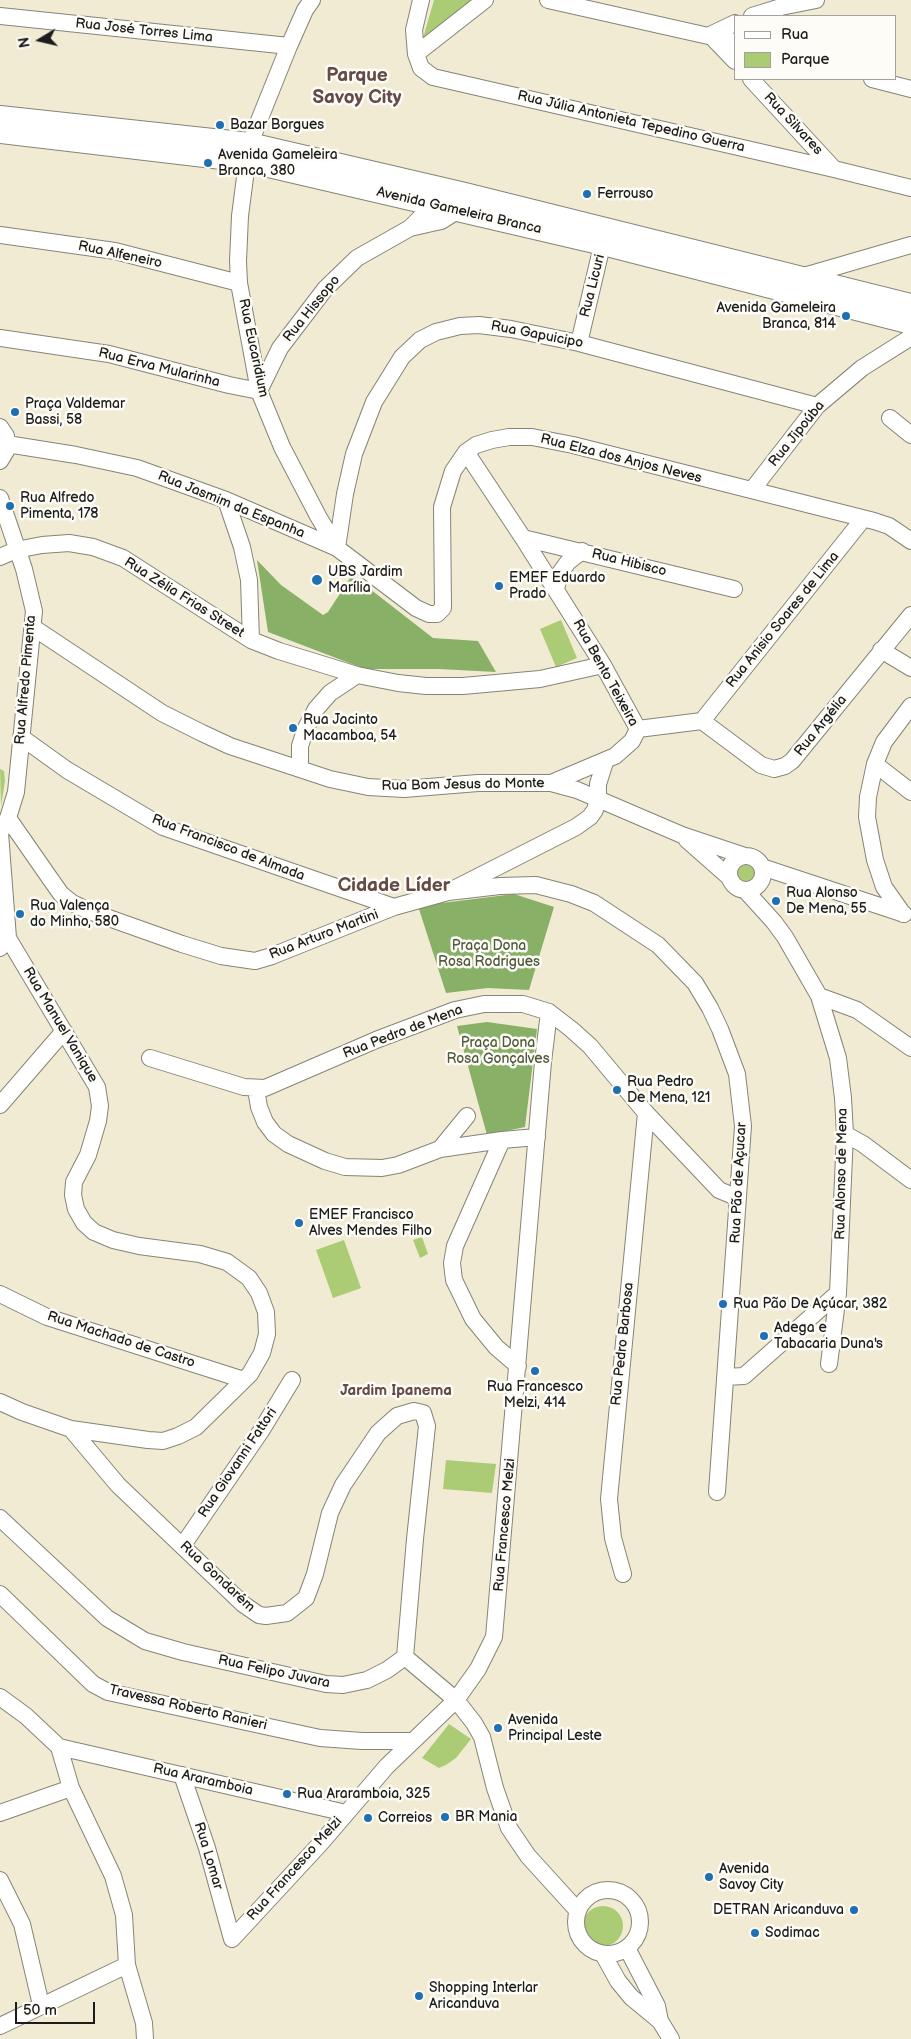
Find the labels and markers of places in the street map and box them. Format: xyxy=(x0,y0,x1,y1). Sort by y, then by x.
place label: Bazar Borgues xyxy=(230,117,324,133)
marker: Bazar Borgues xyxy=(214,119,226,131)
place label: Avenida Gameleira Branca, 380 xyxy=(218,147,338,180)
marker: Avenida Gameleira Branca, 380 xyxy=(202,157,214,169)
place label: Ferrouso xyxy=(597,186,654,202)
marker: Ferrouso xyxy=(581,188,593,200)
place label: Avenida Gameleira Branca, 814 xyxy=(716,300,836,332)
marker: Avenida Gameleira Branca, 814 xyxy=(840,310,852,322)
place label: Praça Valdemar Bassi, 58 xyxy=(25,396,125,428)
marker: Praça Valdemar Bassi, 58 xyxy=(9,406,21,418)
place label: Rua Alfredo Pimenta, 178 xyxy=(20,490,98,522)
marker: Rua Alfredo Pimenta, 178 xyxy=(4,500,16,512)
place label: UBS Jardim Marília xyxy=(328,564,403,596)
place label: EMEF Eduardo Prado xyxy=(509,570,605,602)
marker: UBS Jardim Marília xyxy=(310,573,324,587)
marker: EMEF Eduardo Prado xyxy=(493,580,505,592)
place label: Rua Jacinto Macamboa, 54 xyxy=(303,712,397,744)
marker: Rua Jacinto Macamboa, 54 xyxy=(287,722,299,734)
place label: Rua Alonso De Mena, 55 xyxy=(786,885,867,918)
marker: Rua Alonso De Mena, 55 xyxy=(770,895,782,907)
place label: Rua Valença do Minho, 580 xyxy=(30,898,119,930)
marker: Rua Valença do Minho, 580 xyxy=(14,908,26,920)
place label: Rua Pedro De Mena, 121 xyxy=(627,1074,711,1106)
marker: Rua Pedro De Mena, 121 xyxy=(611,1084,623,1096)
place label: EMEF Francisco Alves Mendes Filho xyxy=(309,1207,432,1240)
marker: EMEF Francisco Alves Mendes Filho xyxy=(293,1217,305,1229)
place label: Rua Pão De Açúcar, 382 xyxy=(733,1296,887,1312)
marker: Rua Pão De Açúcar, 382 xyxy=(717,1298,729,1310)
place label: Adega e Tabacaria Duna's xyxy=(774,1320,883,1352)
marker: Adega e Tabacaria Duna's xyxy=(758,1330,770,1342)
marker: Rua Francesco Melzi, 414 xyxy=(529,1365,541,1377)
place label: Rua Francesco Melzi, 414 xyxy=(487,1379,583,1411)
place label: Avenida Principal Leste xyxy=(508,1712,602,1744)
marker: Avenida Principal Leste xyxy=(492,1722,504,1734)
place label: Rua Araramboia, 325 xyxy=(297,1786,430,1802)
marker: Rua Araramboia, 325 xyxy=(281,1788,293,1800)
place label: BR Mania xyxy=(455,1809,517,1825)
place label: Correios xyxy=(378,1810,432,1826)
marker: BR Mania xyxy=(439,1811,451,1823)
marker: Correios xyxy=(362,1812,374,1824)
place label: Avenida Savoy City xyxy=(719,1861,784,1894)
marker: Avenida Savoy City xyxy=(703,1871,715,1883)
place label: DETRAN Aricanduva xyxy=(713,1902,844,1918)
marker: DETRAN Aricanduva xyxy=(848,1904,860,1916)
place label: Sodimac xyxy=(765,1925,820,1941)
marker: Sodimac xyxy=(749,1927,761,1939)
place label: Shopping Interlar Aricanduva xyxy=(429,1980,538,2012)
marker: Shopping Interlar Aricanduva xyxy=(413,1990,425,2002)

